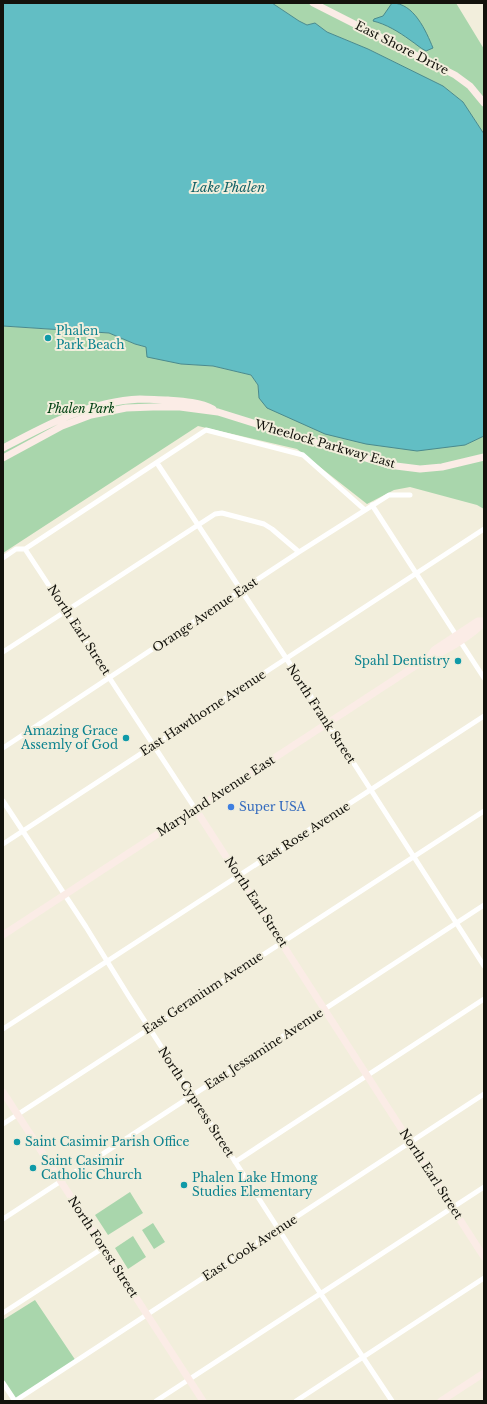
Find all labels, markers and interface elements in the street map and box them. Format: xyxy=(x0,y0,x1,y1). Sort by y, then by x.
street label: East Shore Drive xyxy=(353,18,452,78)
water label: Lake Phalen xyxy=(190,179,265,196)
place label: Phalen Park Beach xyxy=(56,323,125,352)
marker: Phalen Park Beach xyxy=(43,333,53,343)
park label: Phalen Park xyxy=(46,401,115,416)
street label: Wheelock Parkway East xyxy=(252,416,398,471)
street label: Orange Avenue East xyxy=(149,574,260,655)
street label: North Earl Street xyxy=(45,582,114,678)
place label: Spahl Dentistry xyxy=(354,653,450,668)
marker: Spahl Dentistry xyxy=(453,656,463,666)
street label: North Frank Street xyxy=(284,661,359,767)
street label: East Hawthorne Avenue xyxy=(137,666,268,759)
place label: Amazing Grace Assemly of God xyxy=(20,723,118,752)
marker: Amazing Grace Assemly of God xyxy=(121,733,131,743)
street label: Maryland Avenue East xyxy=(154,752,278,839)
street label: East Rose Avenue xyxy=(255,798,353,869)
place label: Super USA xyxy=(239,799,306,814)
marker: Super USA xyxy=(226,802,236,812)
street label: North Earl Street xyxy=(222,854,291,950)
street label: East Geranium Avenue xyxy=(140,948,266,1037)
street label: East Jessamine Avenue xyxy=(202,1005,326,1093)
street label: North Cypress Street xyxy=(155,1044,238,1160)
street label: North Earl Street xyxy=(397,1126,466,1222)
place label: Saint Casimir Parish Office xyxy=(25,1134,190,1149)
marker: Saint Casimir Parish Office xyxy=(12,1137,22,1147)
place label: Saint Casimir Catholic Church xyxy=(41,1153,142,1182)
marker: Saint Casimir Catholic Church xyxy=(28,1163,38,1173)
place label: Phalen Lake Hmong Studies Elementary xyxy=(192,1170,318,1199)
marker: Phalen Lake Hmong Studies Elementary xyxy=(179,1180,189,1190)
street label: North Forest Street xyxy=(65,1193,142,1301)
street label: East Cook Avenue xyxy=(200,1211,300,1284)

